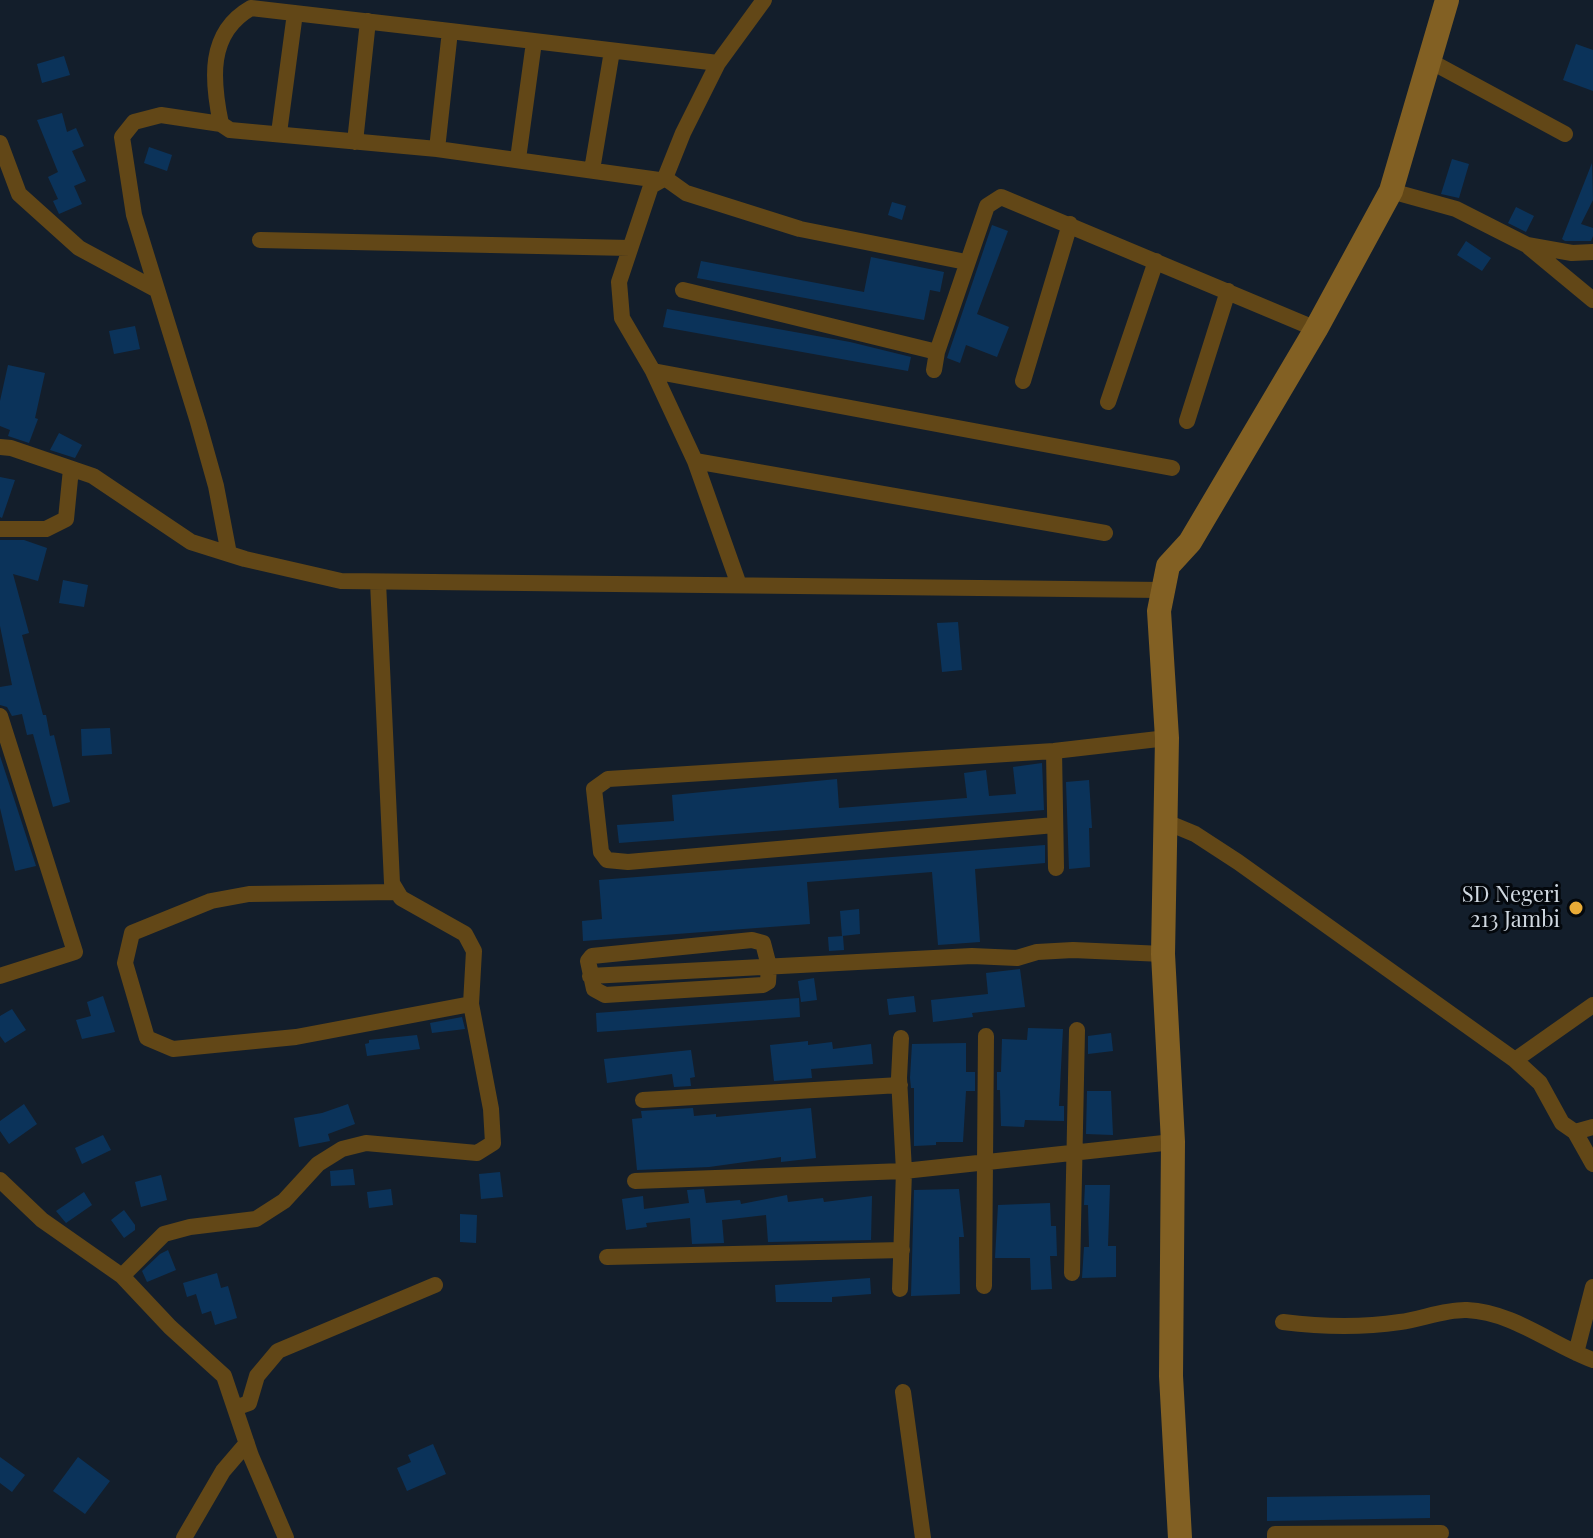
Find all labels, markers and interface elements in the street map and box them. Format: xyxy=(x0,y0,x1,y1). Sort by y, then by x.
place label: SD Negeri 213 Jambi xyxy=(1462,882,1560,934)
marker: SD Negeri 213 Jambi xyxy=(1567,899,1585,917)

